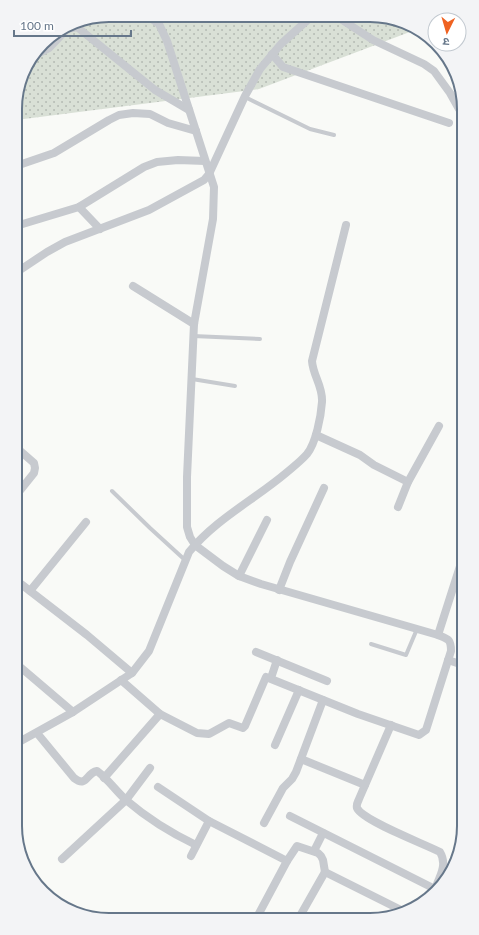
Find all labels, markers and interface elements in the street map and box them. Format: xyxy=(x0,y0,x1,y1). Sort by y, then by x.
scale bar xyxy=(14,12,131,38)
north arrow xyxy=(427,12,467,52)
text: 100 m xyxy=(20,18,54,33)
text: उ xyxy=(442,36,450,49)

